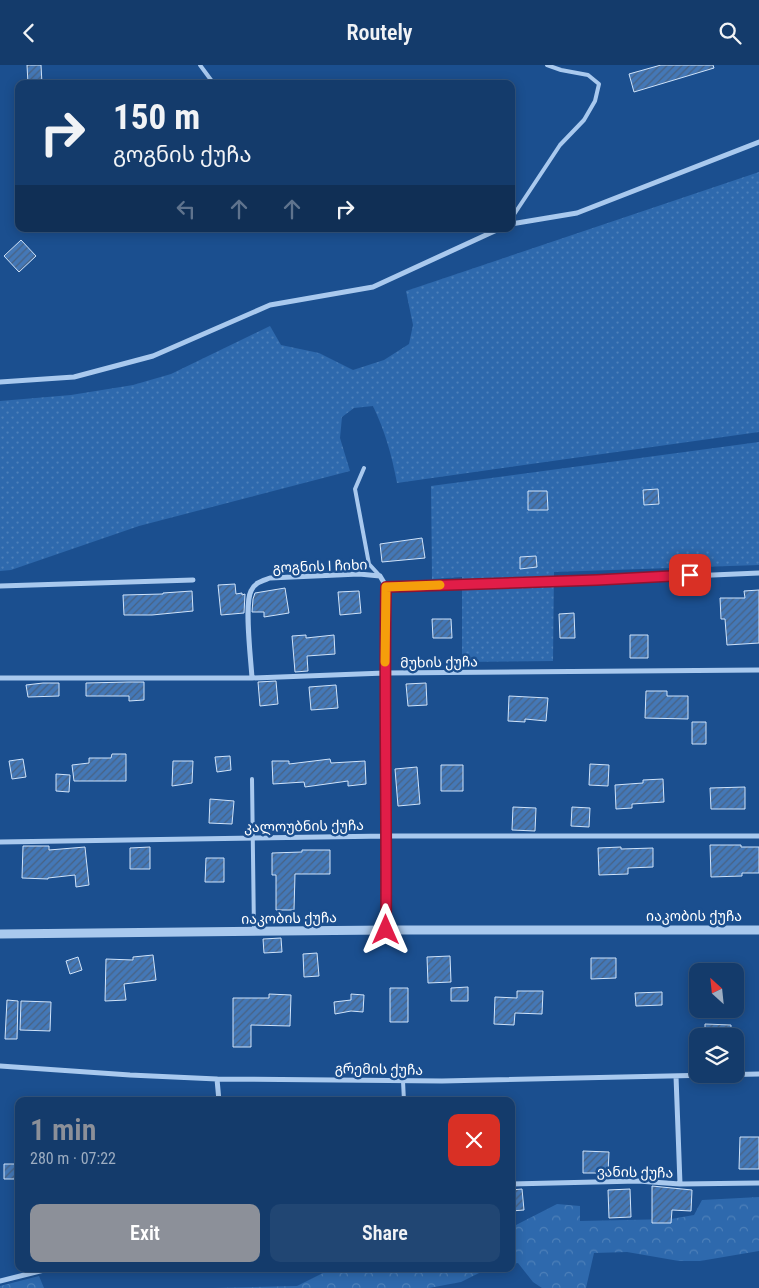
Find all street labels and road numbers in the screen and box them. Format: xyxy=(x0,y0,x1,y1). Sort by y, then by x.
street label: გოგნის I ჩიხი xyxy=(272,556,368,577)
street label: მუხის ქუჩა xyxy=(400,653,478,672)
street label: კალოუბნის ქუჩა xyxy=(244,817,364,836)
street label: იაკობის ქუჩა xyxy=(646,908,742,925)
street label: იაკობის ქუჩა xyxy=(241,909,337,928)
street label: გრემის ქუჩა xyxy=(335,1060,423,1079)
street label: ვანის ქუჩა xyxy=(597,1163,673,1182)

